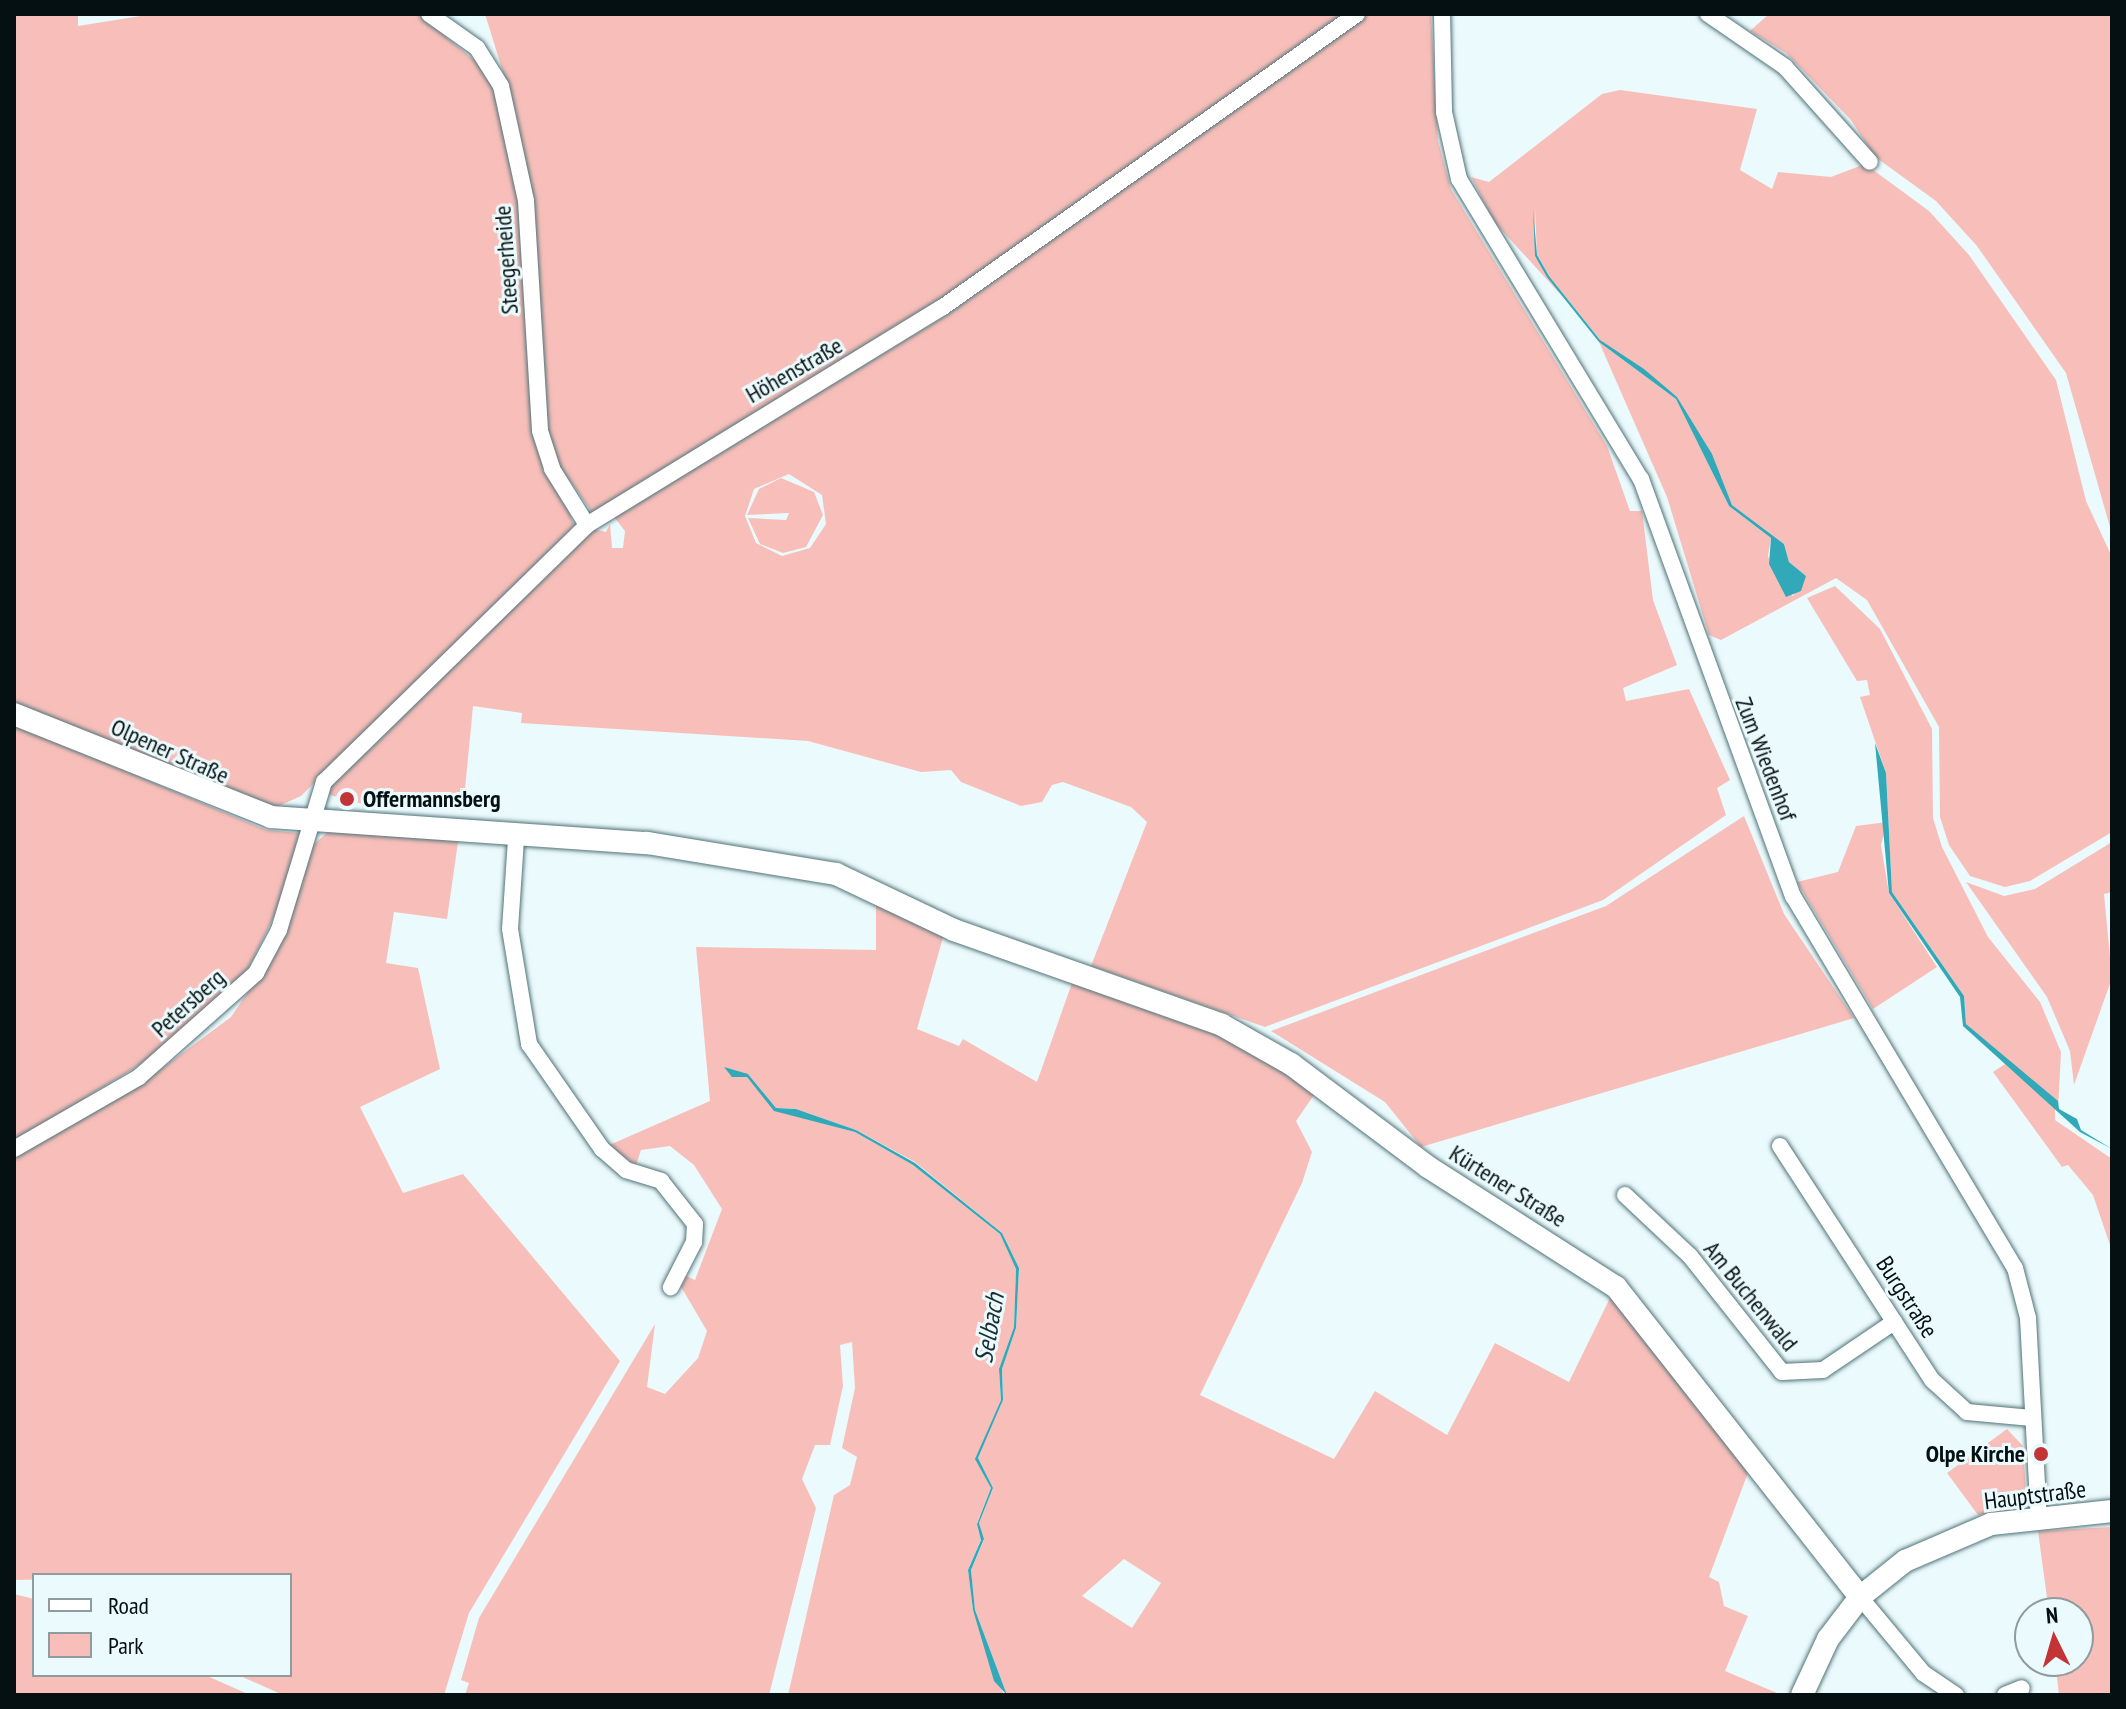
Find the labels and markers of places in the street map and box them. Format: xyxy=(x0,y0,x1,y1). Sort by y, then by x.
place label: Offermannsberg xyxy=(363,785,501,813)
marker: Offermannsberg xyxy=(338,790,356,808)
place label: Olpe Kirche xyxy=(1926,1440,2025,1468)
marker: Olpe Kirche xyxy=(2032,1445,2050,1463)

